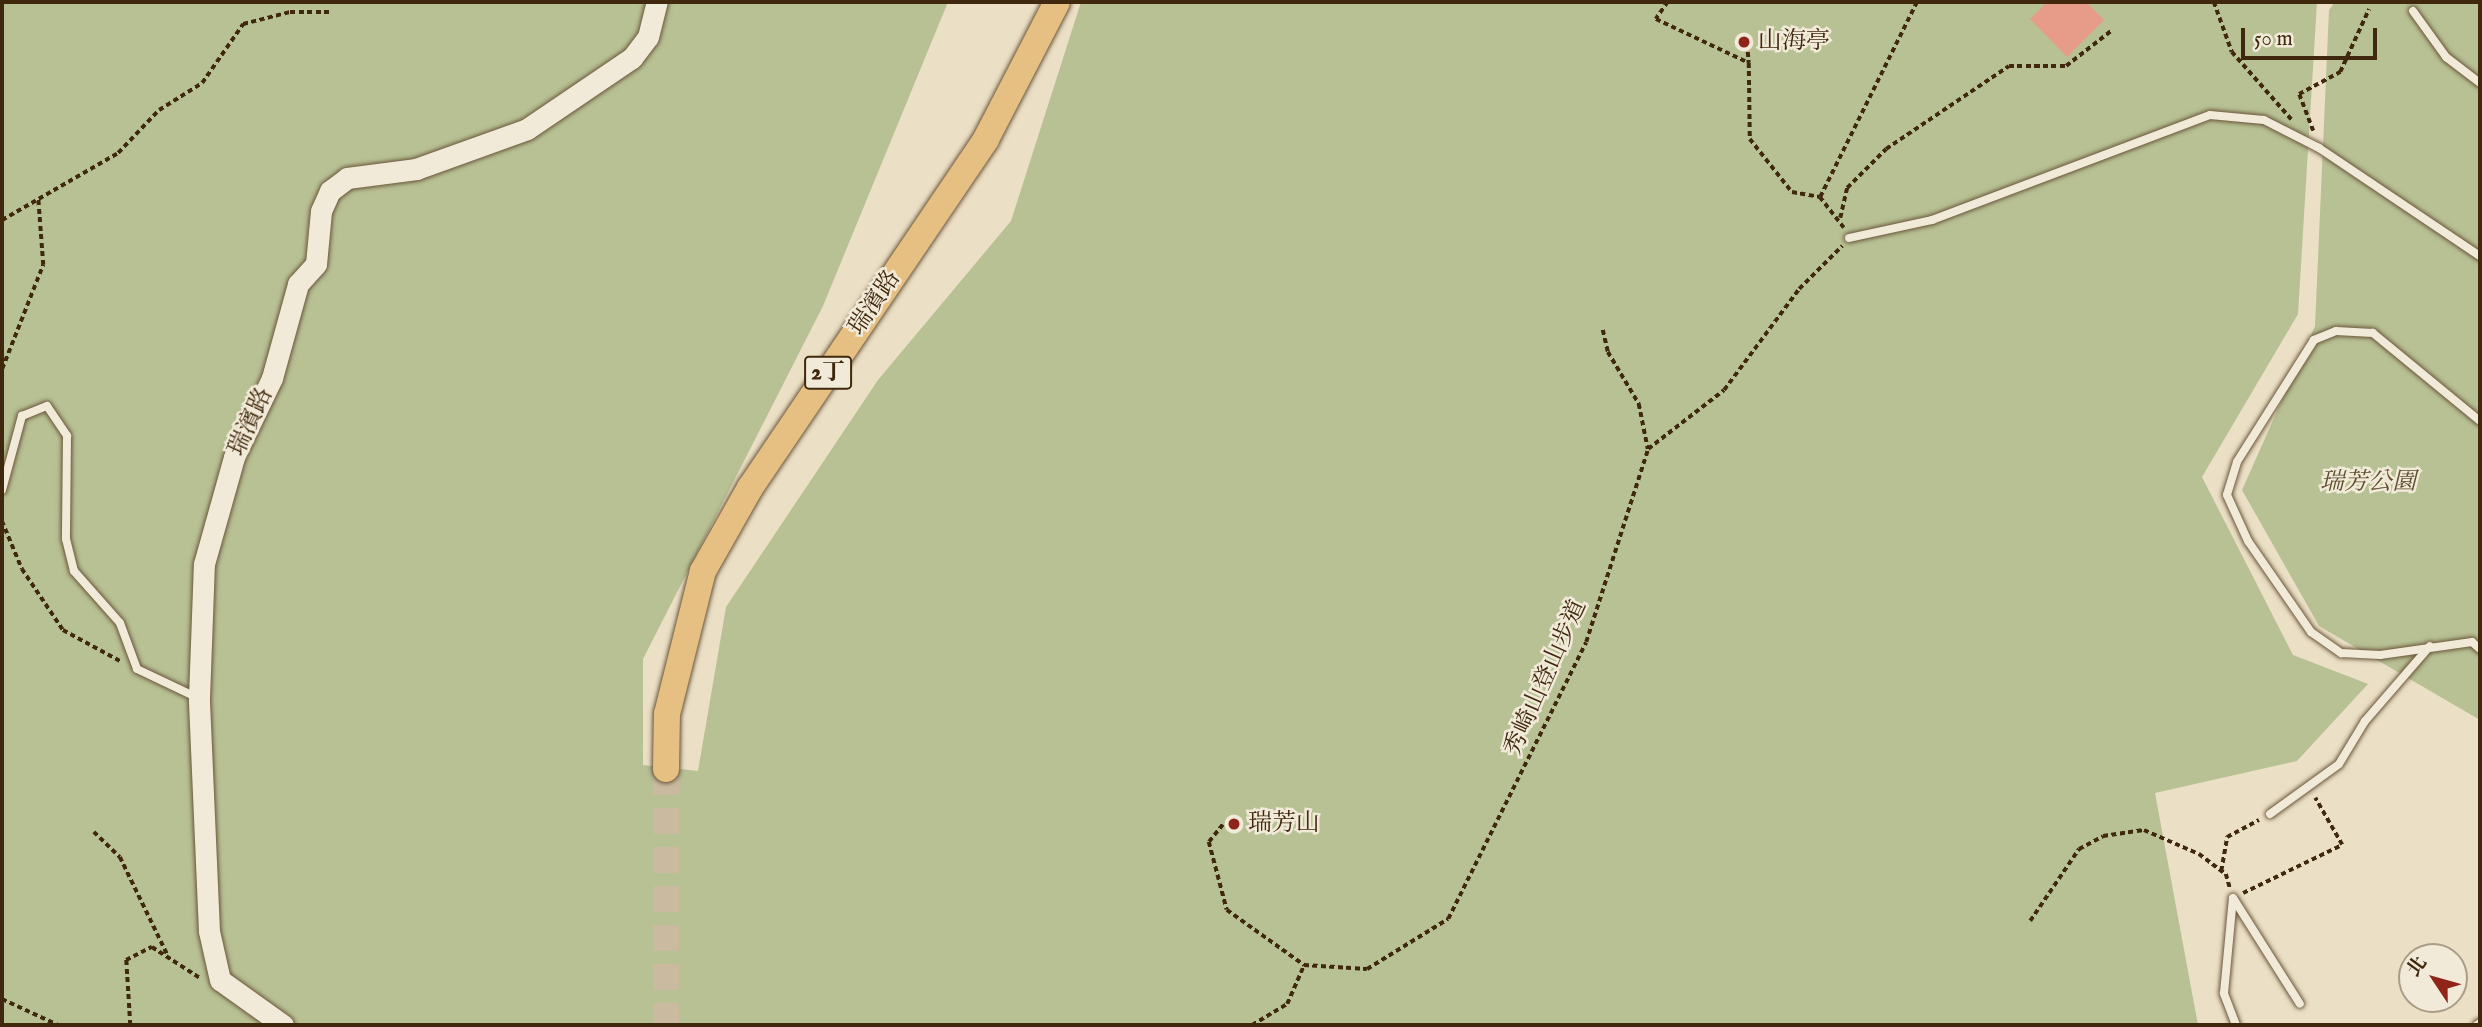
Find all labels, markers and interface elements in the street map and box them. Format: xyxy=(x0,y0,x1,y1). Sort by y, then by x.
scale bar xyxy=(2244,14,2380,58)
text: 50 m xyxy=(2254,26,2293,53)
place label: 山海亭 xyxy=(1758,28,1830,56)
marker: 山海亭 xyxy=(1736,34,1752,50)
street label: 瑞濱路 xyxy=(843,265,907,341)
road number: 2丁 xyxy=(804,354,852,392)
street label: 瑞濱路 xyxy=(223,383,279,461)
park label: 瑞芳公園 xyxy=(2320,469,2416,497)
street label: 秀崎山登山步道 xyxy=(1499,595,1593,761)
place label: 瑞芳山 xyxy=(1248,810,1320,838)
marker: 瑞芳山 xyxy=(1226,816,1242,832)
north arrow xyxy=(2398,943,2468,1013)
text: 北 xyxy=(2402,952,2433,982)

